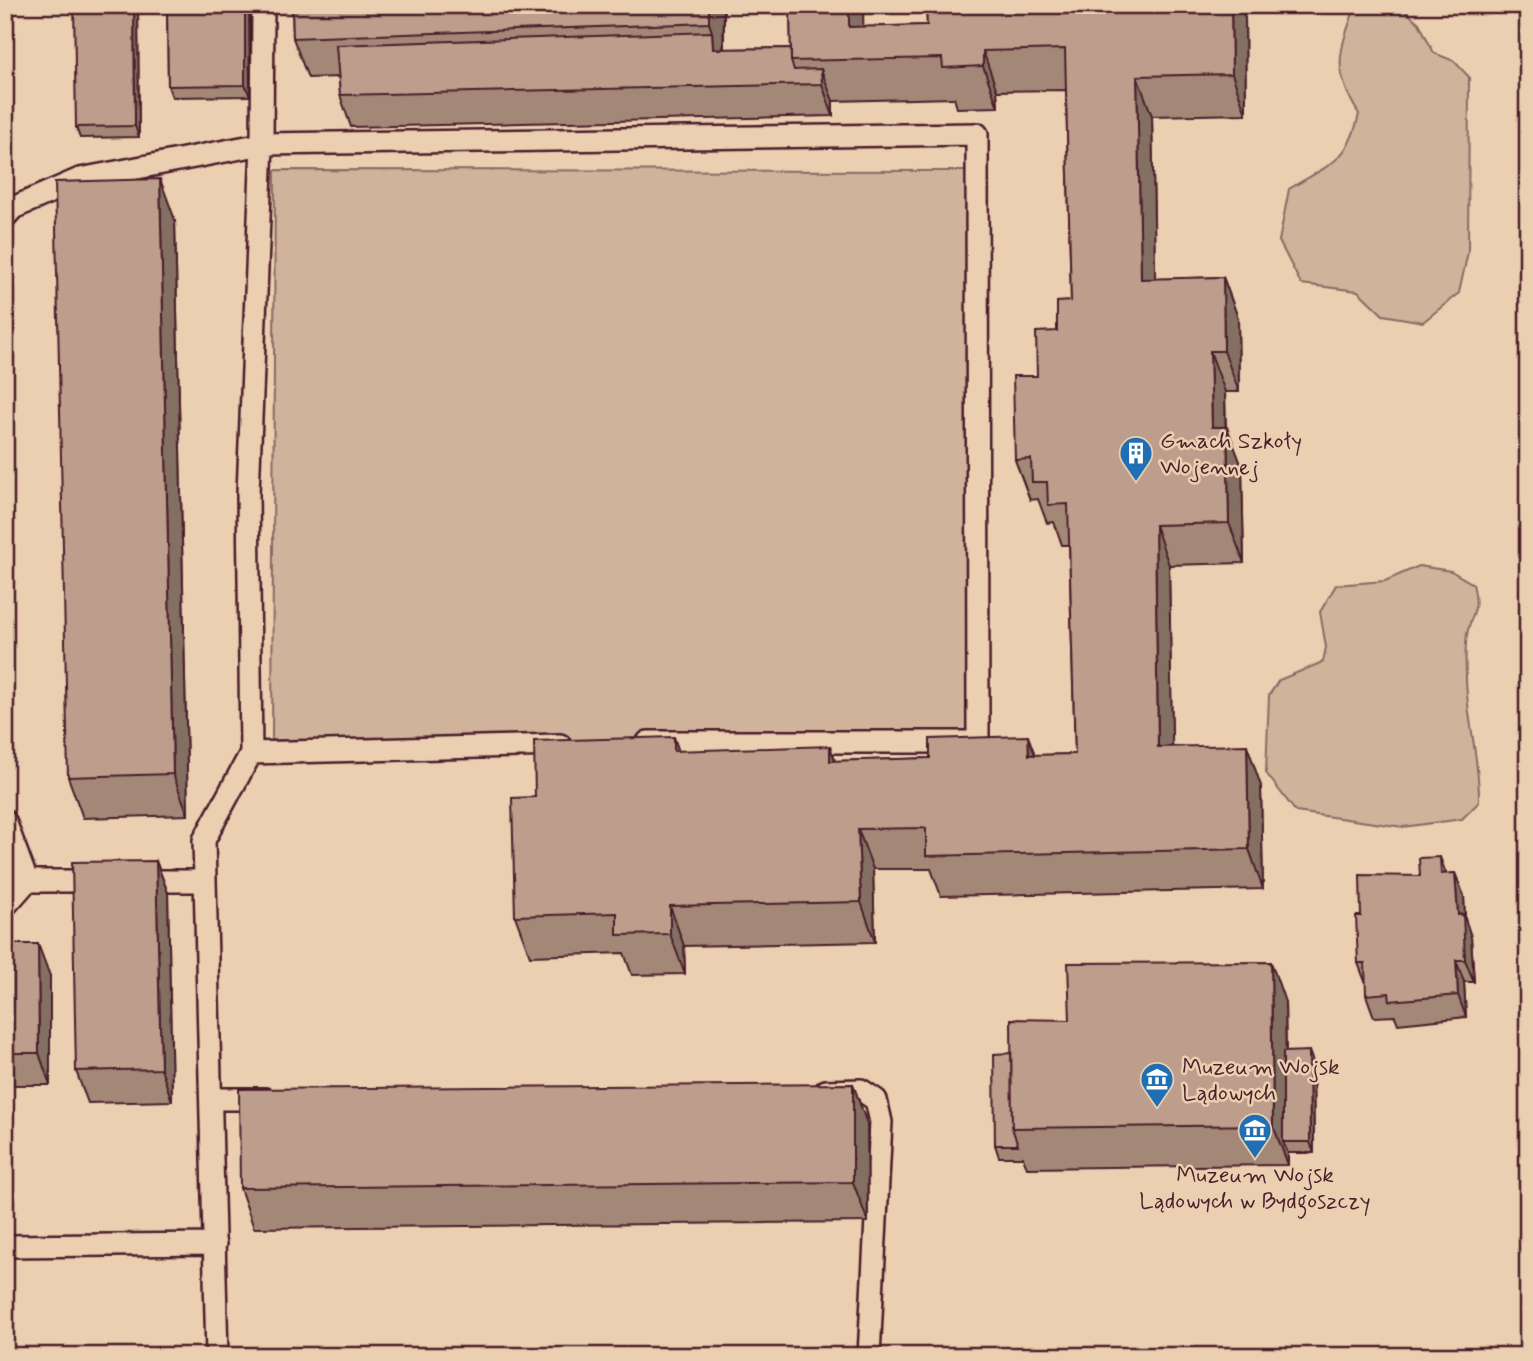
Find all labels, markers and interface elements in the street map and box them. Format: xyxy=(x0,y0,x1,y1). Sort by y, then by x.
place label: Gmach Szkoły Wojennej xyxy=(1160,427,1302,483)
building icon: Gmach Szkoły Wojennej xyxy=(1117,434,1155,483)
place label: Muzeum Wojsk Lądowych xyxy=(1182,1053,1340,1109)
museum icon: Muzeum Wojsk Lądowych xyxy=(1138,1060,1176,1109)
museum icon: Muzeum Wojsk Lądowych w Bydgoszczy xyxy=(1236,1111,1274,1160)
place label: Muzeum Wojsk Lądowych w Bydgoszczy xyxy=(1139,1161,1371,1219)

